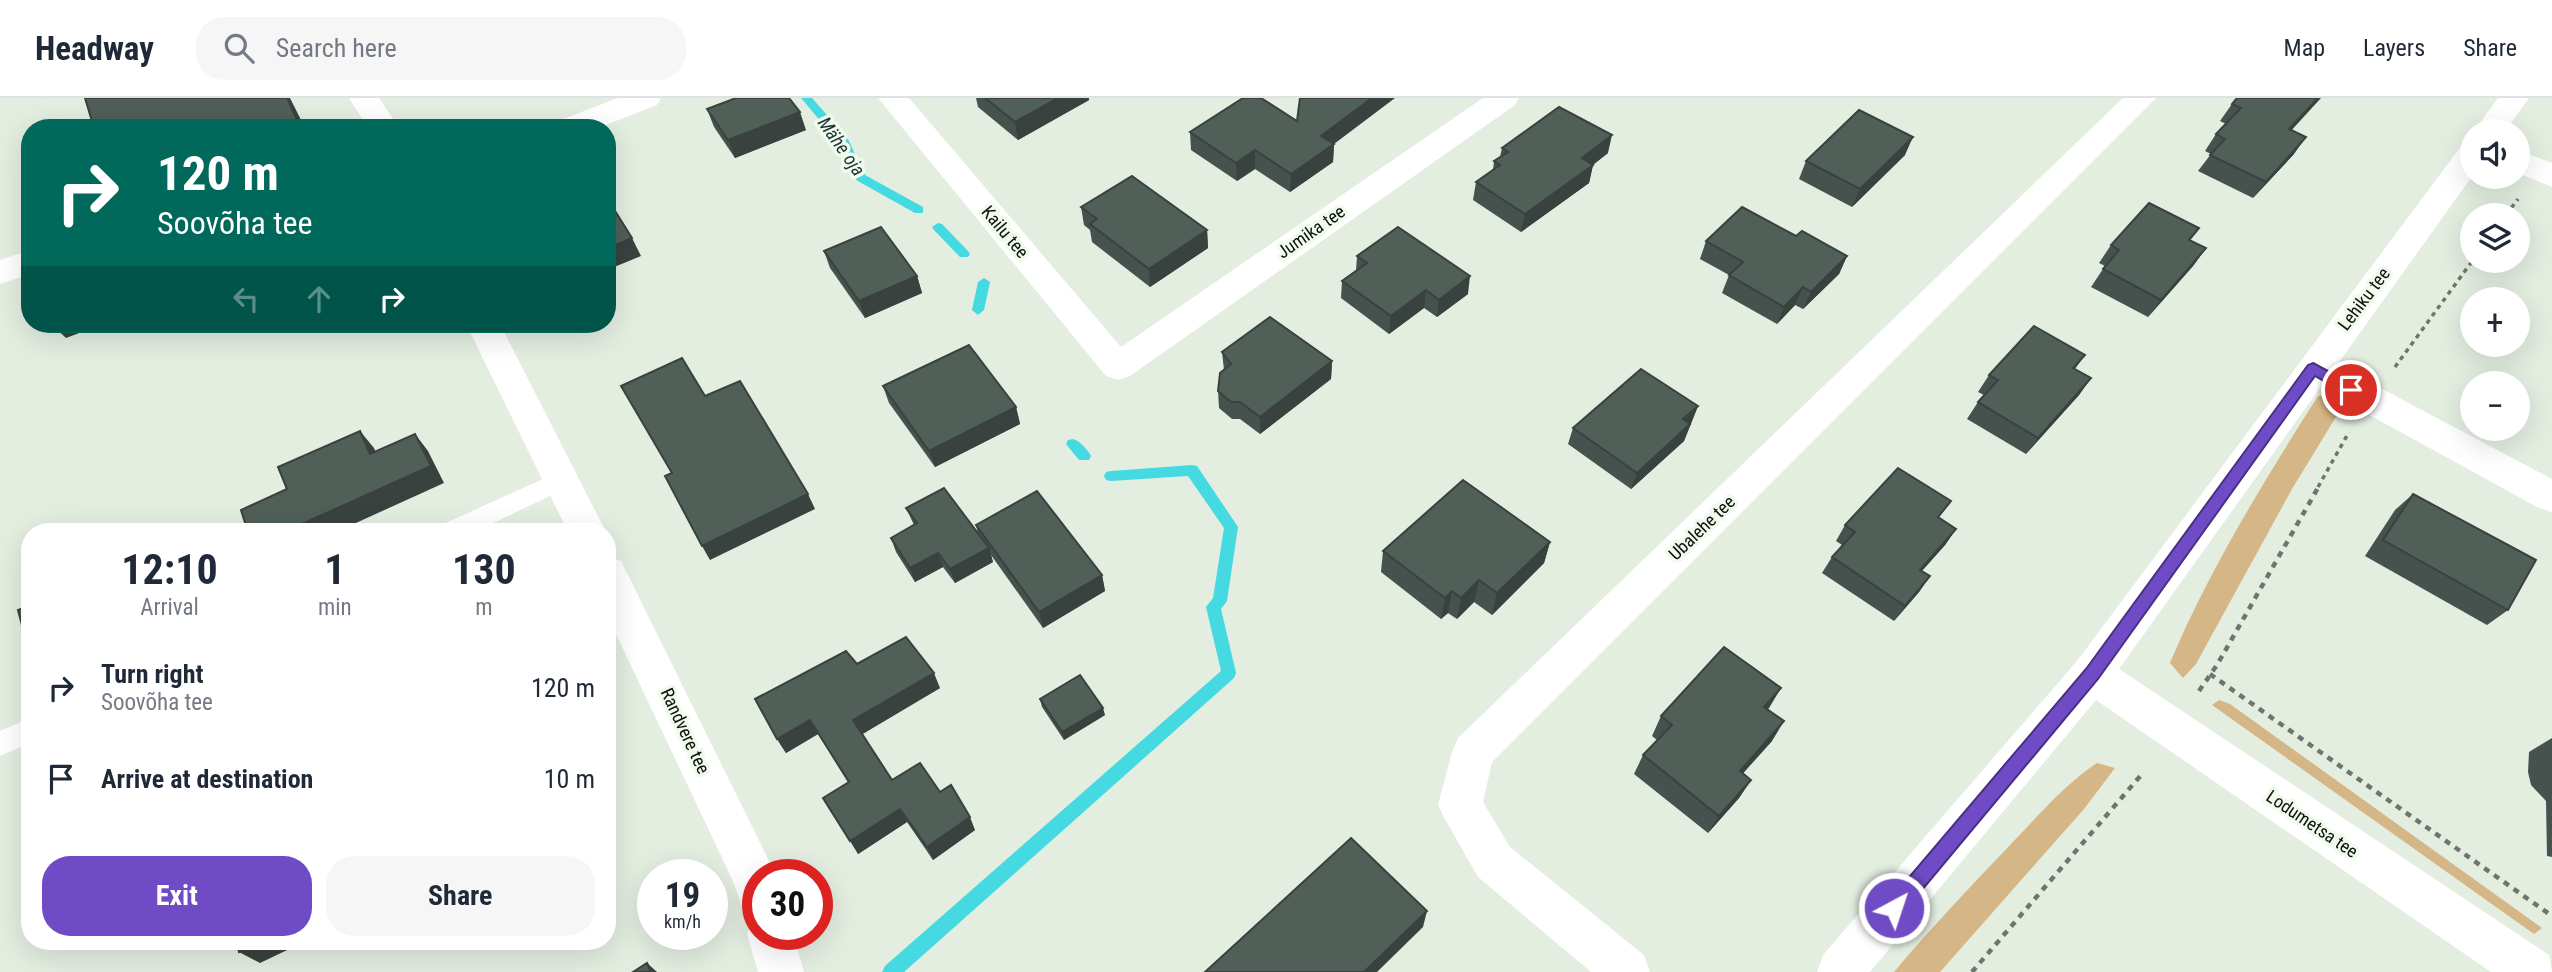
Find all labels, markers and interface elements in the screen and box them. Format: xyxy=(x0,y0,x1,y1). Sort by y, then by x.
search box xyxy=(196,17,686,80)
text: Headway xyxy=(35,29,154,68)
icon: search xyxy=(220,29,258,67)
text: Search here xyxy=(276,33,397,63)
text: Map xyxy=(2284,34,2325,62)
text: Layers xyxy=(2363,34,2425,62)
text: Share xyxy=(2463,34,2517,62)
water label: Mähe oja xyxy=(813,112,870,180)
map controls xyxy=(2460,119,2530,441)
button: sound xyxy=(2460,119,2530,189)
text: 120 m xyxy=(157,145,279,202)
icon: right xyxy=(42,147,133,238)
street label: Kailu tee xyxy=(977,201,1033,262)
street label: Jumika tee xyxy=(1273,201,1349,263)
button: layers xyxy=(2460,203,2530,273)
text: Soovõha tee xyxy=(157,204,313,242)
street label: Lehiku tee xyxy=(2333,263,2394,334)
icon: left xyxy=(227,280,265,318)
icon: ahead xyxy=(300,280,338,318)
icon: right xyxy=(373,280,411,318)
button: + xyxy=(2460,287,2530,357)
pin xyxy=(2321,360,2381,420)
icon: arrive xyxy=(2332,371,2370,409)
button: − xyxy=(2460,371,2530,441)
street label: Ubalehe tee xyxy=(1664,491,1739,564)
text: 12:10 xyxy=(121,545,218,594)
text: 1 xyxy=(324,545,345,594)
text: 130 xyxy=(452,545,516,594)
text: Arrival xyxy=(140,594,199,621)
text: min xyxy=(318,594,352,621)
text: m xyxy=(475,594,492,621)
text: Turn right xyxy=(101,659,203,689)
icon: right xyxy=(42,669,80,707)
text: 120 m xyxy=(531,673,595,703)
street label: Randvere tee xyxy=(657,685,714,777)
text: Soovõha tee xyxy=(101,689,213,716)
icon: arrive xyxy=(42,760,80,798)
text: Arrive at destination xyxy=(101,764,313,794)
text: 10 m xyxy=(544,764,595,794)
street label: Lodumetsa tee xyxy=(2263,785,2362,862)
button: Exit xyxy=(42,856,312,936)
button: Share xyxy=(326,856,595,936)
speed limit sign: 30 xyxy=(742,859,833,950)
position arrow xyxy=(1857,871,1931,945)
text: 19 xyxy=(665,875,700,916)
text: km/h xyxy=(664,911,701,932)

